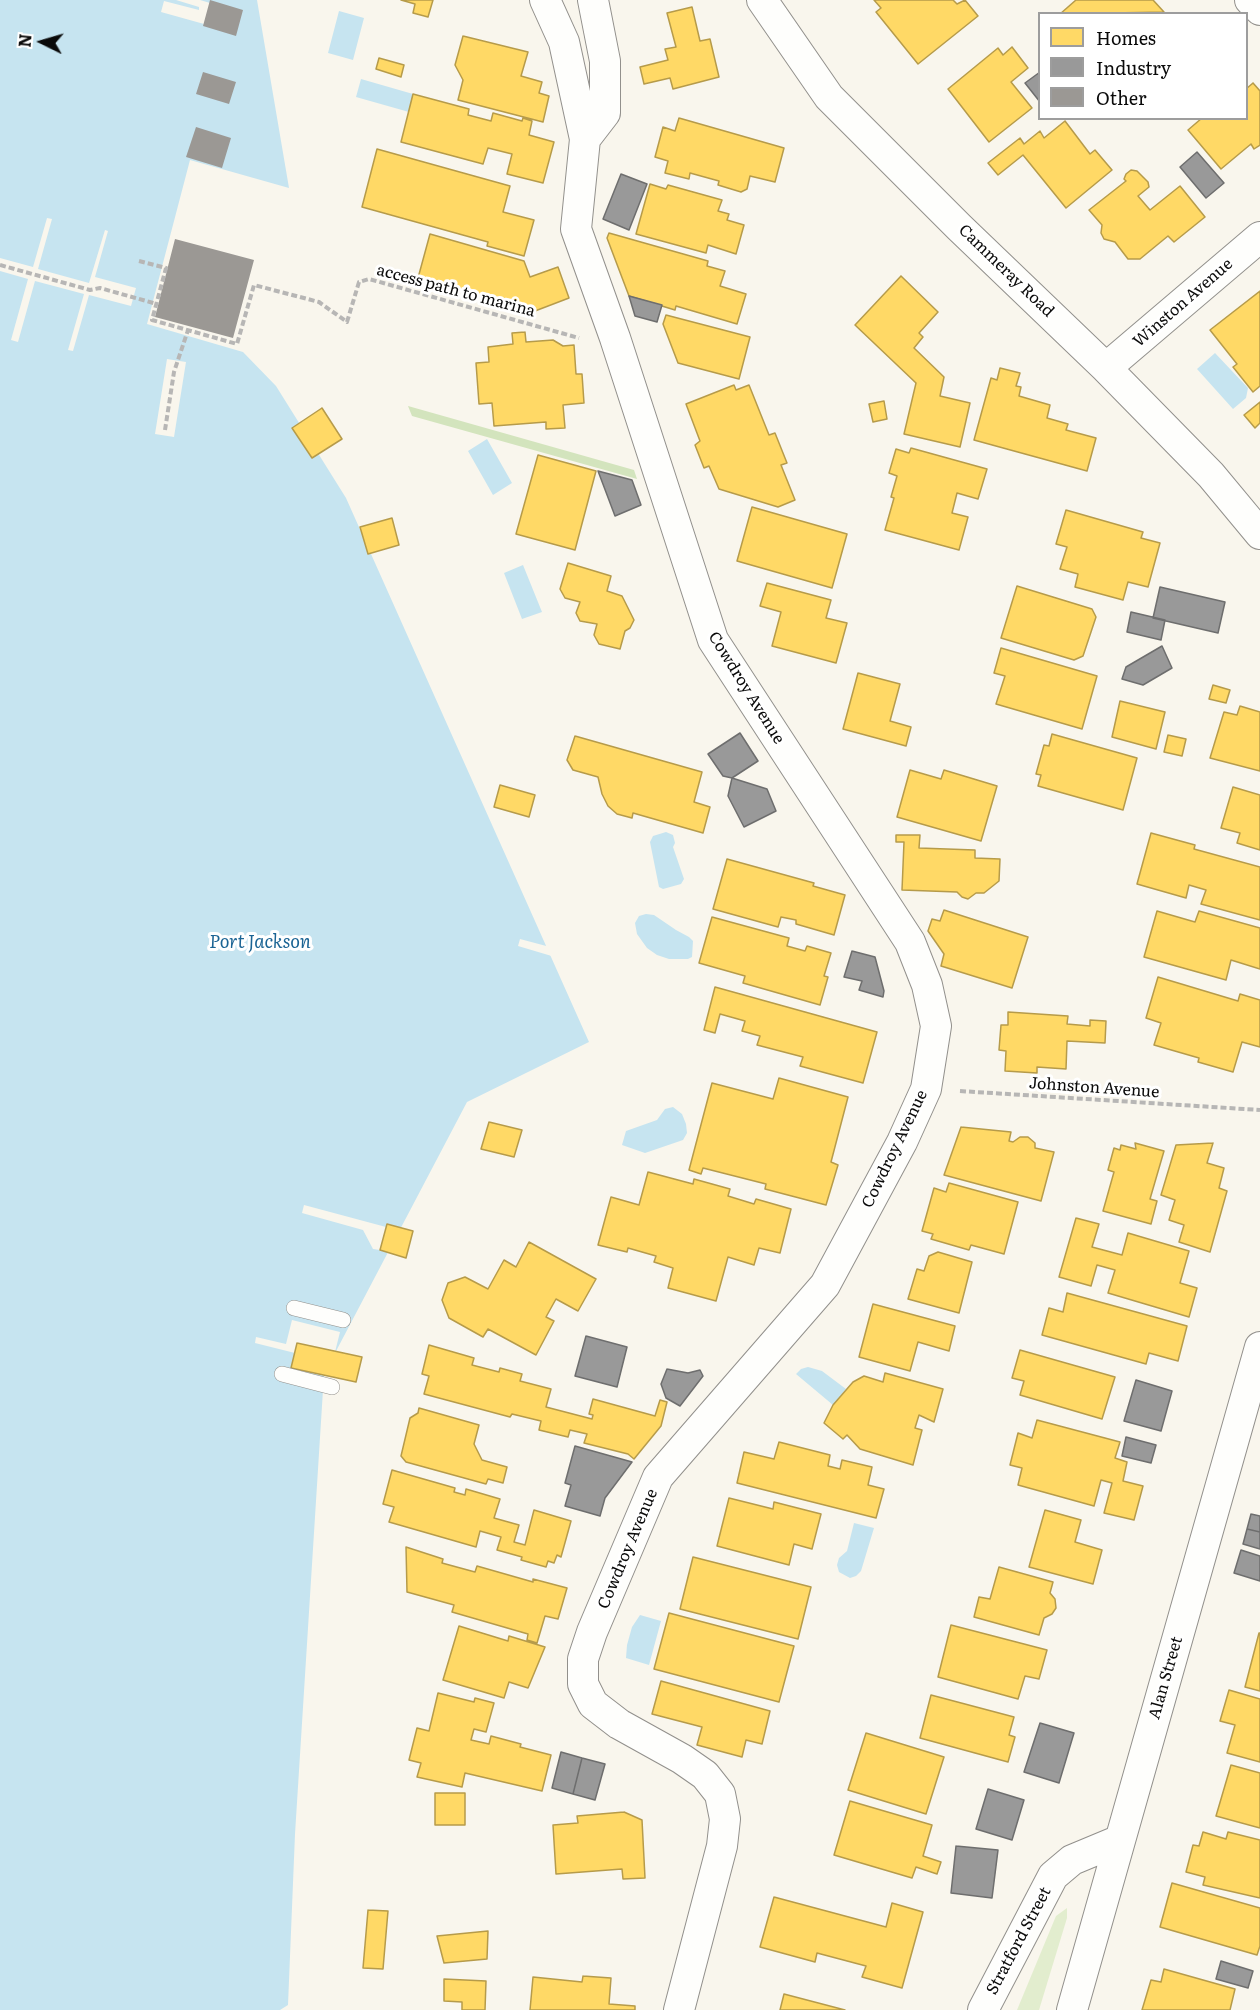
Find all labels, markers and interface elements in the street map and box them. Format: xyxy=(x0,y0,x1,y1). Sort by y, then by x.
north arrow xyxy=(12,12,72,72)
legend xyxy=(1038,12,1248,120)
text: Homes xyxy=(1096,24,1156,51)
text: N xyxy=(12,33,37,48)
text: Industry xyxy=(1096,54,1171,81)
text: Other xyxy=(1096,84,1146,111)
street label: Cammeray Road xyxy=(954,221,1058,321)
street label: Winston Avenue xyxy=(1129,255,1237,351)
street label: access path to marina xyxy=(375,261,537,321)
street label: Cowdroy Avenue xyxy=(704,628,788,748)
water label: Port Jackson xyxy=(209,932,311,954)
street label: Johnston Avenue xyxy=(1028,1074,1160,1102)
street label: Cowdroy Avenue xyxy=(858,1087,932,1211)
street label: Cowdroy Avenue xyxy=(594,1486,662,1612)
street label: Alan Street xyxy=(1145,1634,1187,1722)
street label: Stratford Street xyxy=(983,1884,1055,1998)

